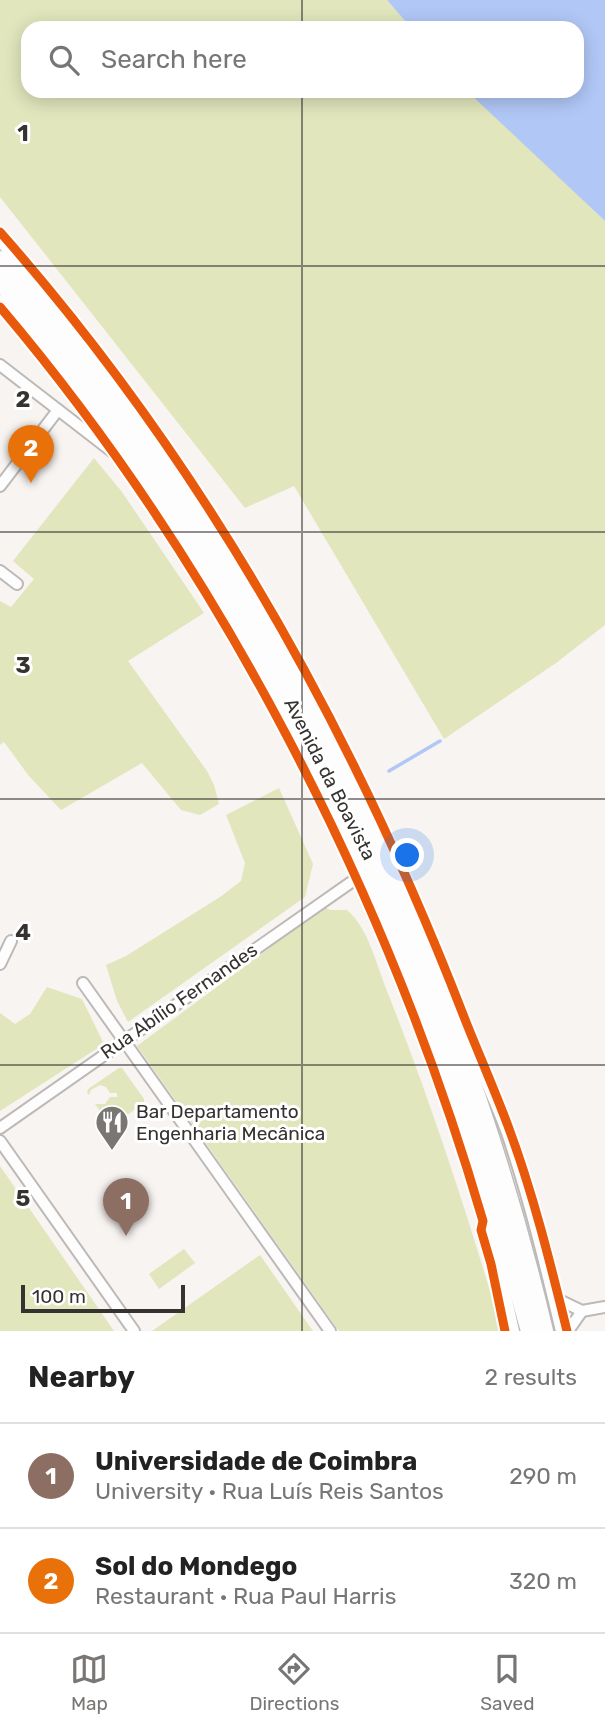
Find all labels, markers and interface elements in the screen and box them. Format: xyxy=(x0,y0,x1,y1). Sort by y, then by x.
search box xyxy=(21,21,584,98)
icon: search xyxy=(45,41,83,79)
text: Search here xyxy=(101,44,247,75)
text: 1 xyxy=(17,119,29,147)
text: 2 xyxy=(16,385,30,413)
pin: 2 xyxy=(8,425,54,483)
text: 3 xyxy=(15,651,31,679)
street label: Avenida da Boavista xyxy=(279,694,381,864)
your location xyxy=(390,838,424,872)
text: 4 xyxy=(15,918,31,946)
street label: Rua Abílio Fernandes xyxy=(96,938,262,1064)
place label: Bar Departamento Engenharia Mecânica xyxy=(136,1100,325,1145)
restaurant icon: Bar Departamento Engenharia Mecânica xyxy=(93,1103,131,1152)
pin: 1 xyxy=(103,1178,149,1236)
text: 5 xyxy=(16,1184,31,1212)
scale bar xyxy=(21,1282,186,1314)
text: 100 m xyxy=(32,1285,86,1308)
text: Nearby xyxy=(28,1359,135,1395)
text: 2 results xyxy=(485,1363,577,1391)
text: Universidade de Coimbra xyxy=(95,1446,417,1477)
text: 1 xyxy=(45,1462,57,1490)
text: 290 m xyxy=(509,1462,577,1490)
text: University · Rua Luís Reis Santos xyxy=(95,1477,444,1505)
text: Sol do Mondego xyxy=(95,1551,297,1582)
text: 2 xyxy=(44,1567,58,1595)
text: 320 m xyxy=(509,1567,577,1595)
text: Restaurant · Rua Paul Harris xyxy=(95,1582,396,1610)
tab: Map xyxy=(70,1650,108,1715)
tab: Directions xyxy=(249,1650,339,1715)
tab: Saved xyxy=(480,1650,535,1715)

